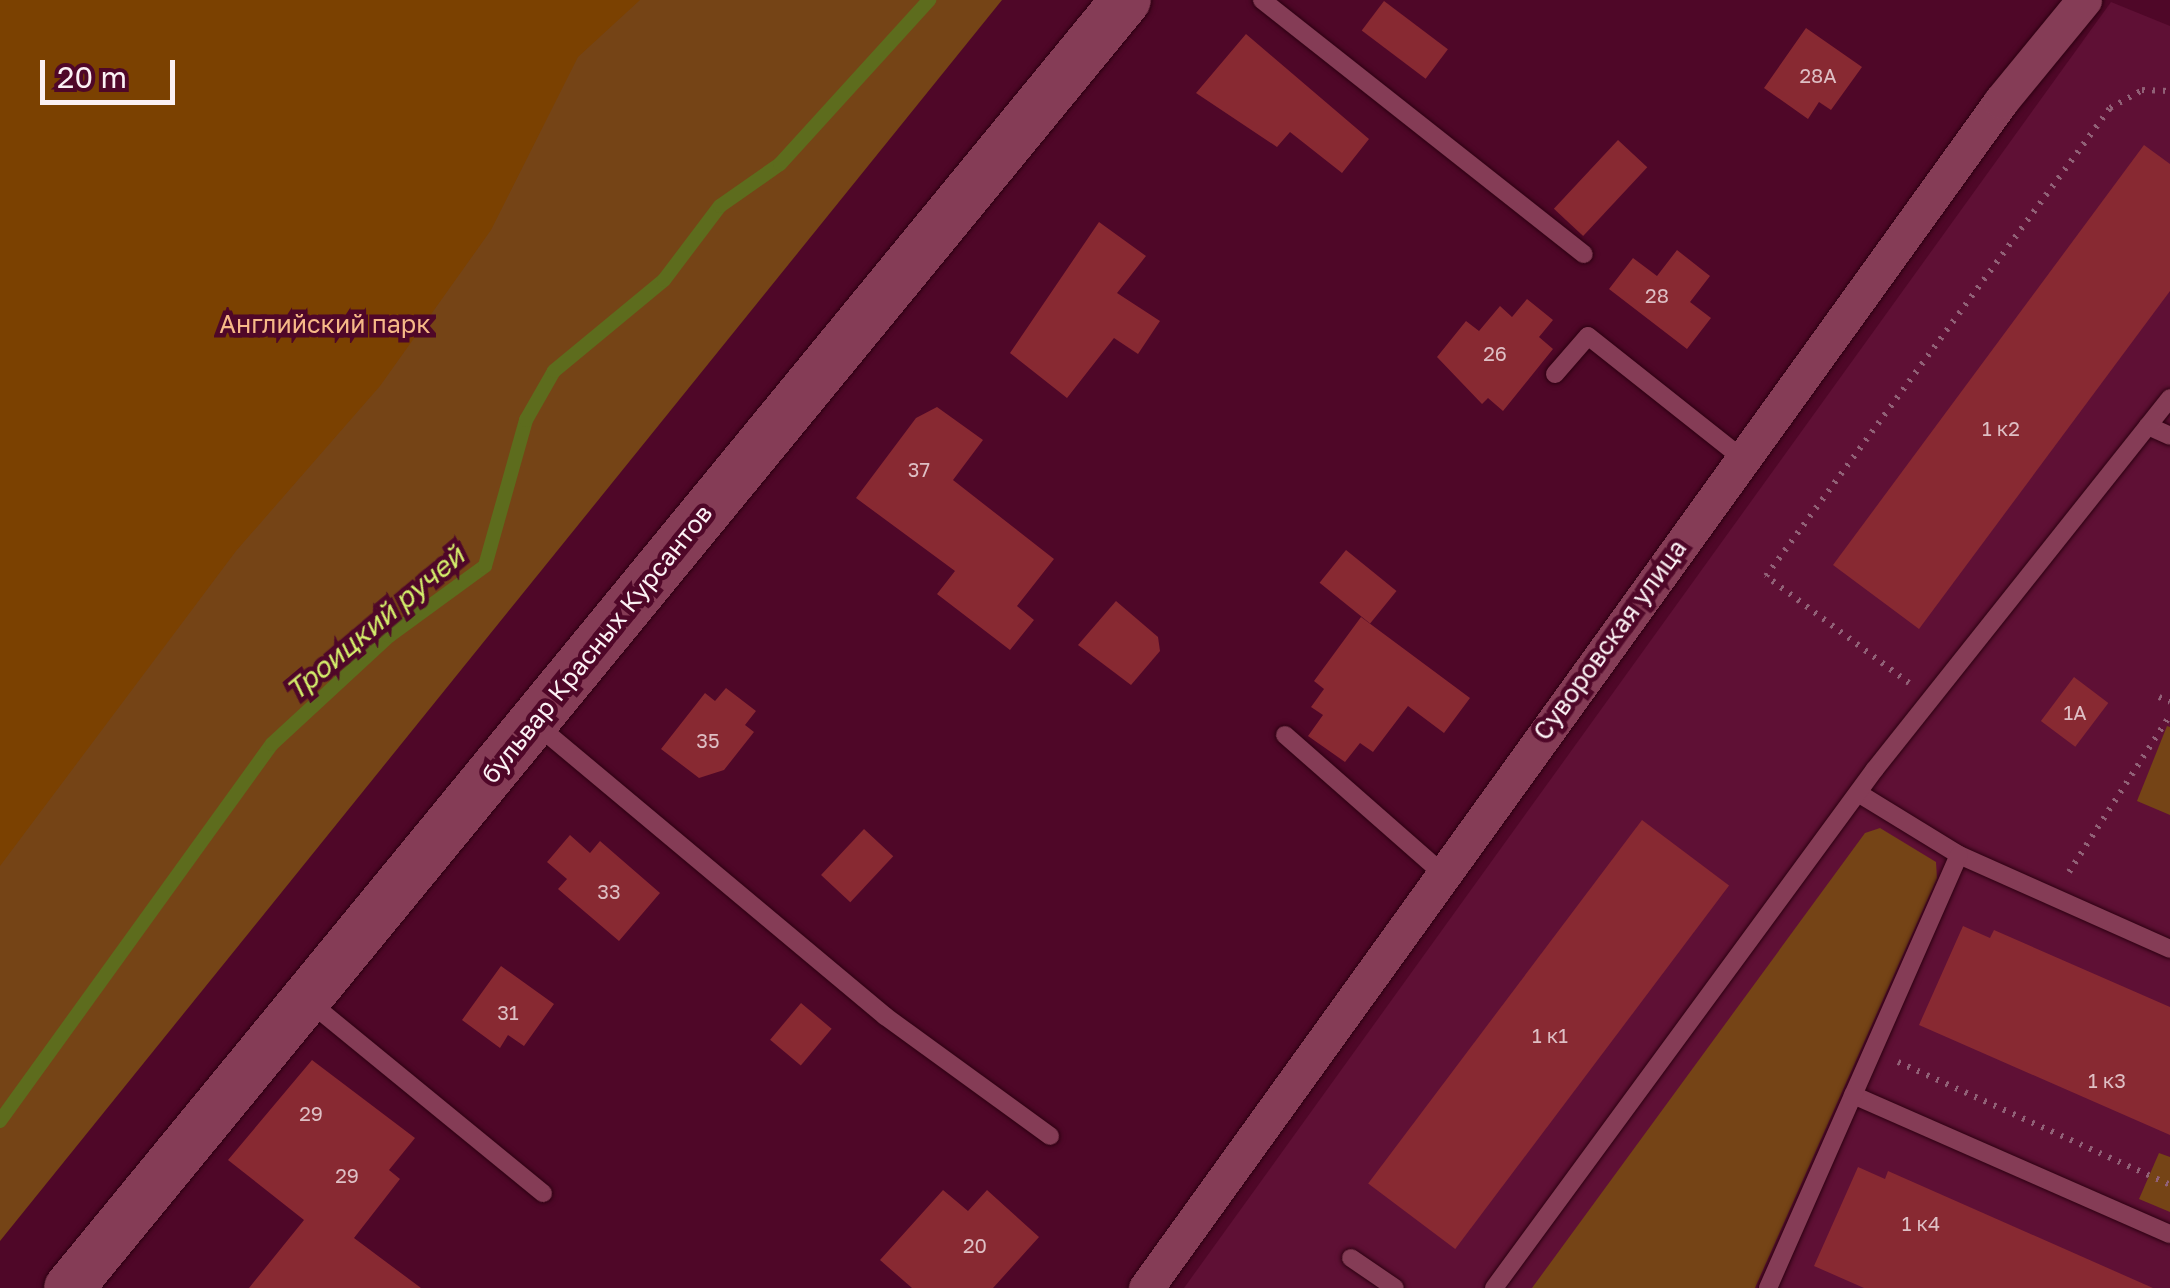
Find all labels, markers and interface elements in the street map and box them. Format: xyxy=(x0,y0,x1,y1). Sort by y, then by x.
scale bar xyxy=(45,40,180,102)
text: 20 m xyxy=(57,59,127,95)
house number: 28А xyxy=(1799,63,1837,87)
house number: 28 xyxy=(1645,283,1669,307)
park label: Английский парк xyxy=(219,309,431,339)
house number: 26 xyxy=(1483,341,1507,365)
house number: 1 к2 xyxy=(1982,416,2020,440)
house number: 37 xyxy=(908,457,930,481)
street label: бульвар Красных Курсантов xyxy=(475,499,719,789)
street label: Суворовская улица xyxy=(1527,534,1693,746)
water label: Троицкий ручей xyxy=(279,539,471,707)
house number: 1А xyxy=(2063,700,2087,724)
house number: 35 xyxy=(696,728,720,752)
house number: 33 xyxy=(597,879,621,903)
house number: 31 xyxy=(497,1000,519,1024)
house number: 1 к1 xyxy=(1532,1023,1568,1047)
house number: 1 к3 xyxy=(2088,1068,2126,1092)
house number: 29 xyxy=(299,1101,323,1125)
house number: 29 xyxy=(335,1163,359,1187)
house number: 1 к4 xyxy=(1902,1211,1940,1235)
house number: 20 xyxy=(963,1233,987,1257)

